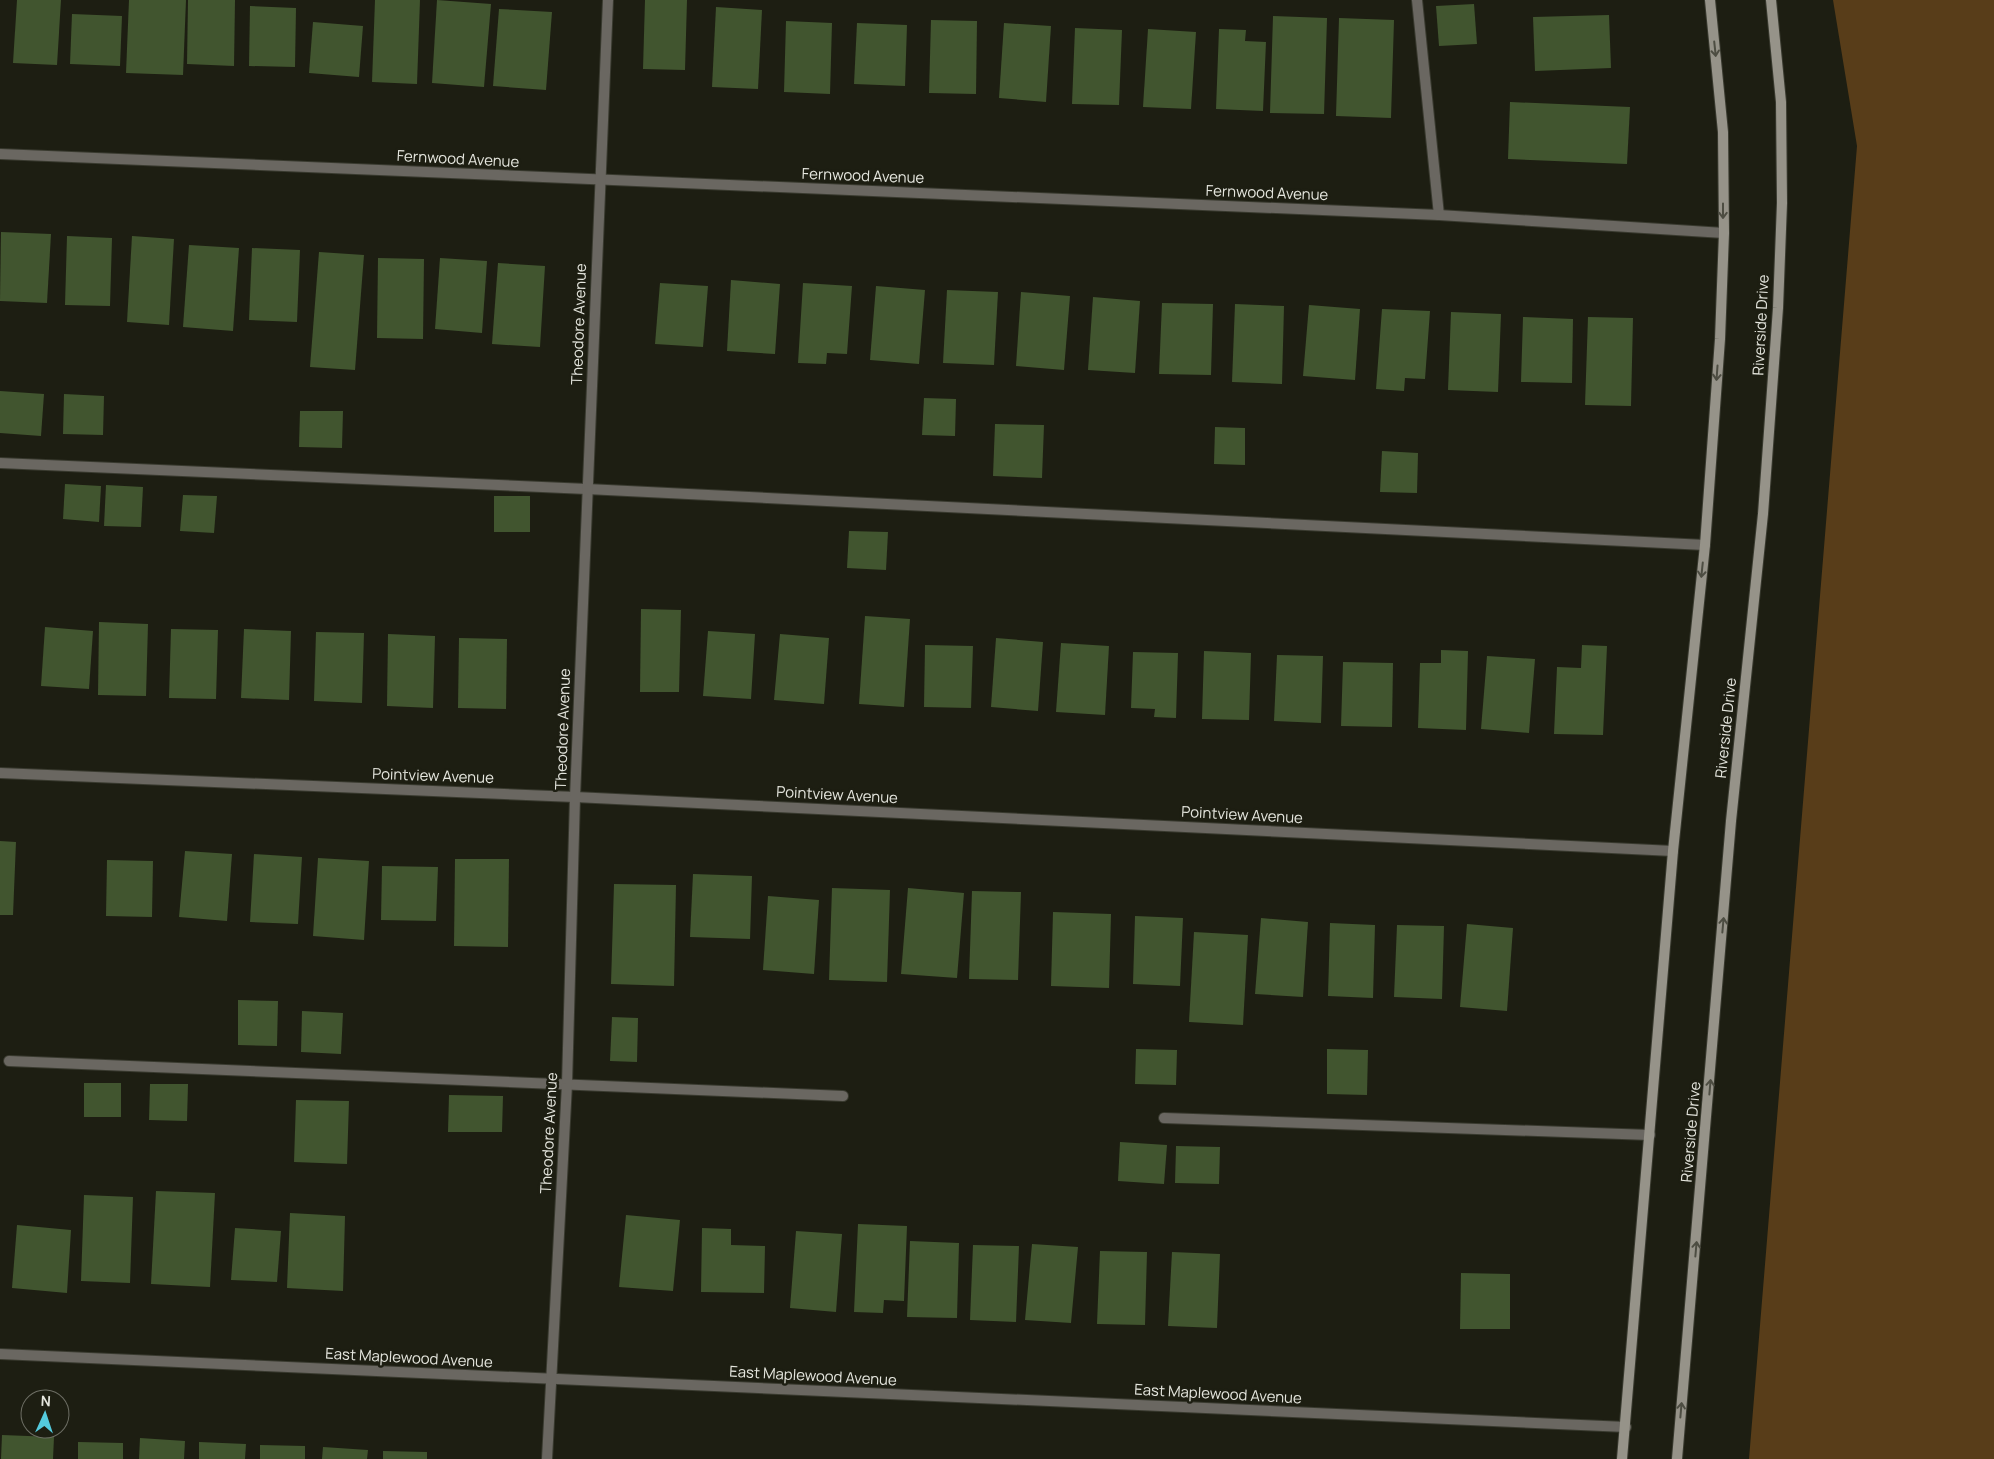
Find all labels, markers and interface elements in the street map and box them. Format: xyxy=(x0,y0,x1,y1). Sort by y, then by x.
one-way arrow xyxy=(1710,40,1720,56)
street label: Fernwood Avenue xyxy=(396,145,520,172)
street label: Fernwood Avenue xyxy=(801,163,925,188)
street label: Fernwood Avenue xyxy=(1205,180,1329,205)
one-way arrow xyxy=(1719,202,1728,218)
street label: Theodore Avenue xyxy=(566,263,591,385)
street label: Riverside Drive xyxy=(1747,274,1774,376)
one-way arrow xyxy=(1713,365,1722,381)
one-way arrow xyxy=(1697,562,1707,578)
street label: Theodore Avenue xyxy=(550,668,575,790)
street label: Riverside Drive xyxy=(1710,676,1741,779)
street label: Pointview Avenue xyxy=(372,763,494,788)
street label: Pointview Avenue xyxy=(776,781,899,808)
street label: Pointview Avenue xyxy=(1181,801,1304,828)
one-way arrow xyxy=(1718,917,1728,933)
street label: Theodore Avenue xyxy=(535,1071,562,1194)
one-way arrow xyxy=(1705,1079,1715,1095)
street label: Riverside Drive xyxy=(1676,1080,1705,1183)
one-way arrow xyxy=(1691,1241,1701,1257)
street label: East Maplewood Avenue xyxy=(325,1343,494,1372)
street label: East Maplewood Avenue xyxy=(729,1361,898,1390)
street label: East Maplewood Avenue xyxy=(1134,1379,1303,1408)
north arrow xyxy=(20,1389,70,1439)
text: N xyxy=(40,1391,51,1410)
one-way arrow xyxy=(1677,1403,1686,1419)

